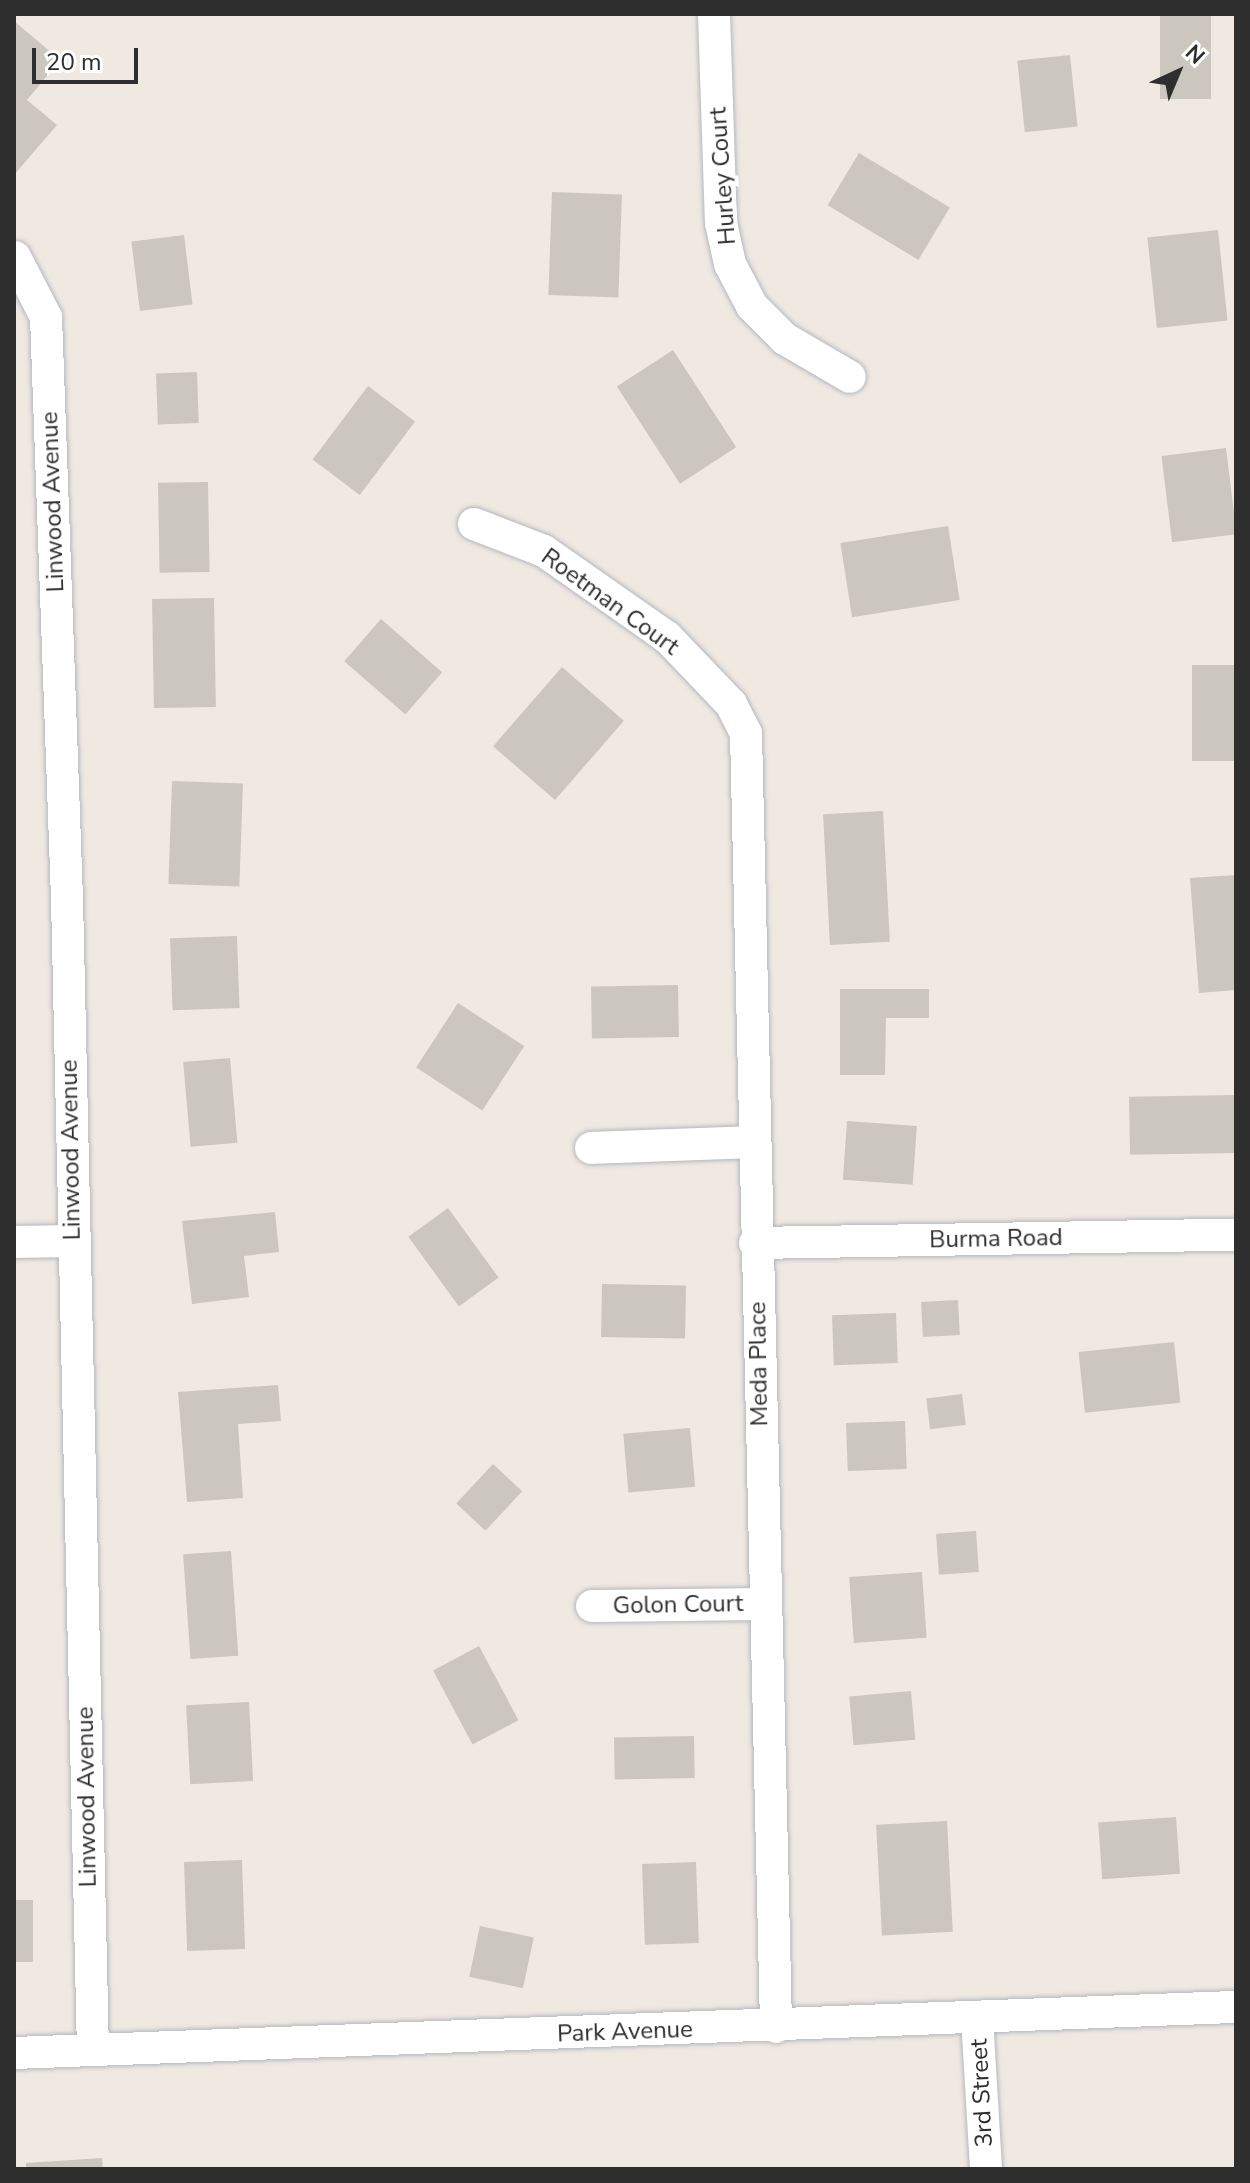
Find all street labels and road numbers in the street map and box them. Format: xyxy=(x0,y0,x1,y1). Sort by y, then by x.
street label: Hurley Court xyxy=(704,106,742,246)
street label: Linwood Avenue xyxy=(35,411,71,593)
street label: Roetman Court xyxy=(536,542,684,662)
street label: Linwood Avenue xyxy=(55,1059,87,1241)
street label: Burma Road xyxy=(929,1223,1063,1255)
street label: Meda Place xyxy=(744,1301,774,1427)
street label: Golon Court xyxy=(612,1589,744,1621)
street label: Linwood Avenue xyxy=(71,1706,103,1888)
street label: Park Avenue xyxy=(557,2015,693,2049)
street label: 3rd Street xyxy=(965,2038,999,2148)

